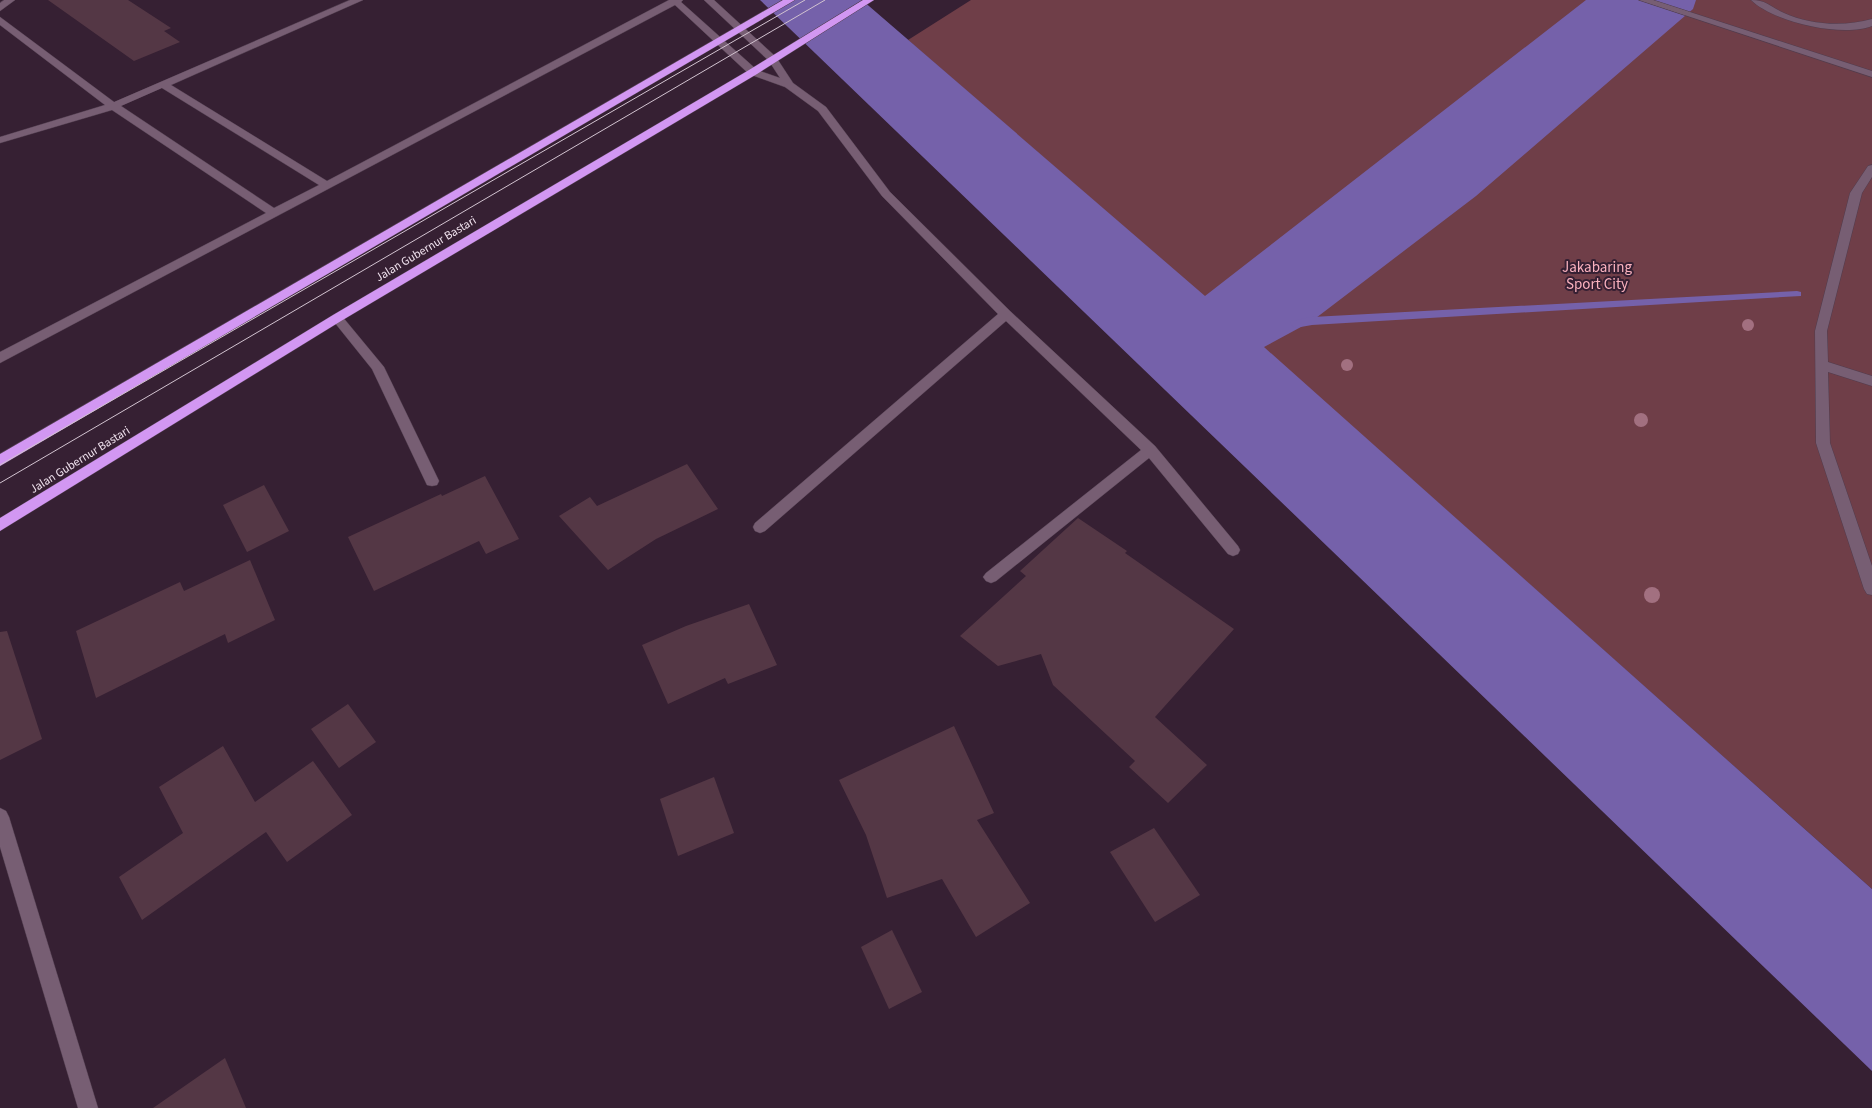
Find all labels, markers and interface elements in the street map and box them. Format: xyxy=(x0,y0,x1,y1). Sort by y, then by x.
street label: Jalan Gubernur Bastari xyxy=(372,212,480,286)
park label: Jakabaring Sport City xyxy=(1562,257,1632,295)
street label: Jalan Gubernur Bastari xyxy=(27,422,133,498)

